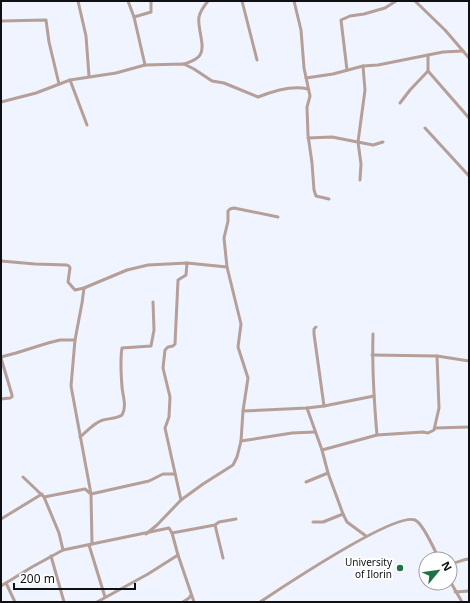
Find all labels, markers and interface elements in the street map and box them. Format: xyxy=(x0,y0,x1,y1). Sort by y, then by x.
north arrow xyxy=(418,551,458,591)
place label: University of Ilorin xyxy=(345,555,393,581)
text: N xyxy=(438,558,456,573)
marker: University of Ilorin xyxy=(395,563,405,573)
scale bar xyxy=(14,565,135,591)
text: 200 m xyxy=(20,570,55,587)

